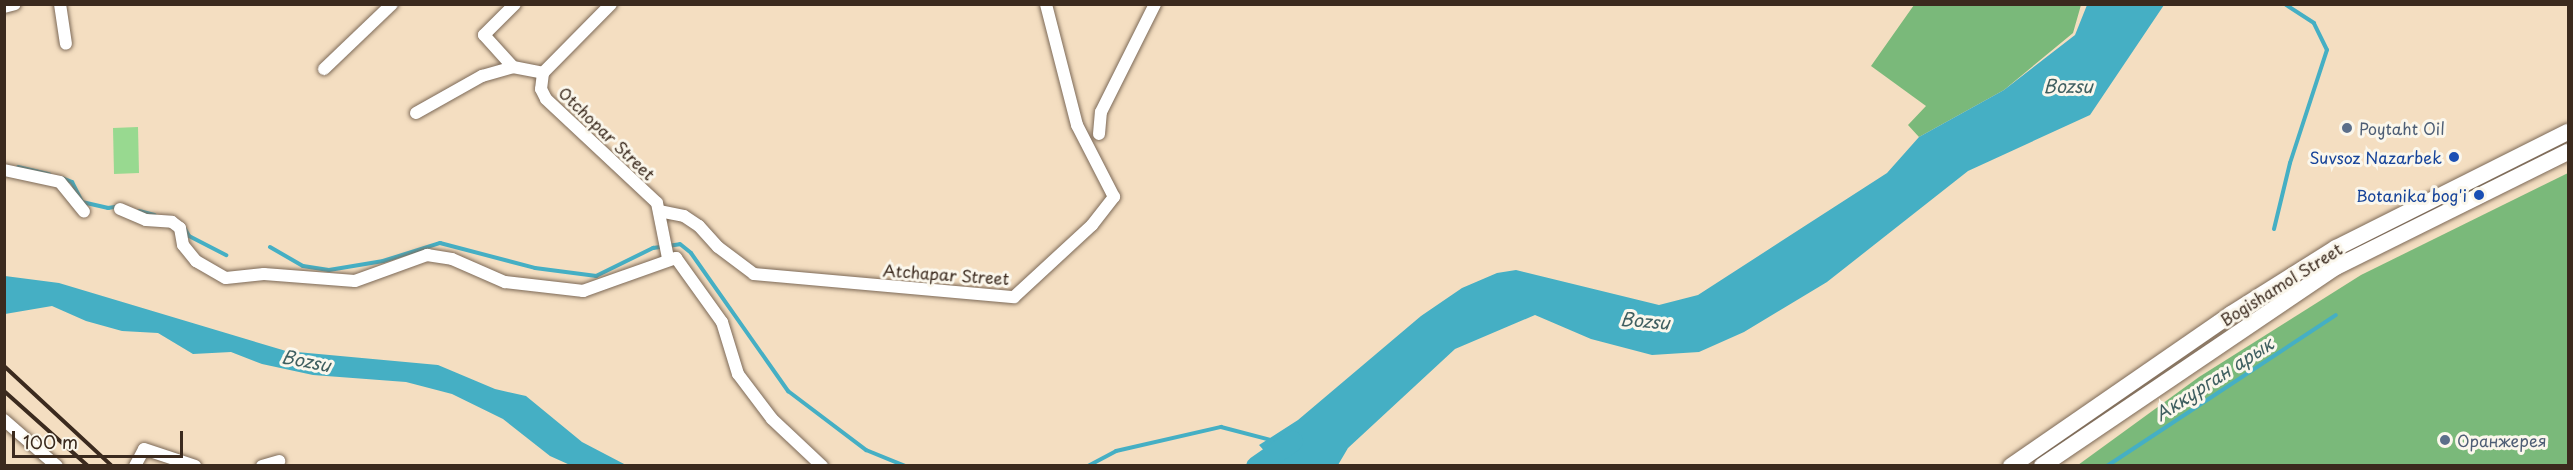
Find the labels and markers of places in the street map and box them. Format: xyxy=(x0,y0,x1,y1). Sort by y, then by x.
place label: Poytaht Oil xyxy=(2359,118,2445,138)
marker: Poytaht Oil xyxy=(2340,121,2354,135)
place label: Suvsoz Nazarbek xyxy=(2309,147,2442,167)
marker: Suvsoz Nazarbek xyxy=(2447,150,2461,164)
place label: Botanika bog'i xyxy=(2356,185,2467,205)
marker: Botanika bog'i xyxy=(2472,188,2486,202)
place label: Оранжерея xyxy=(2457,430,2547,450)
marker: Оранжерея xyxy=(2438,433,2452,447)

